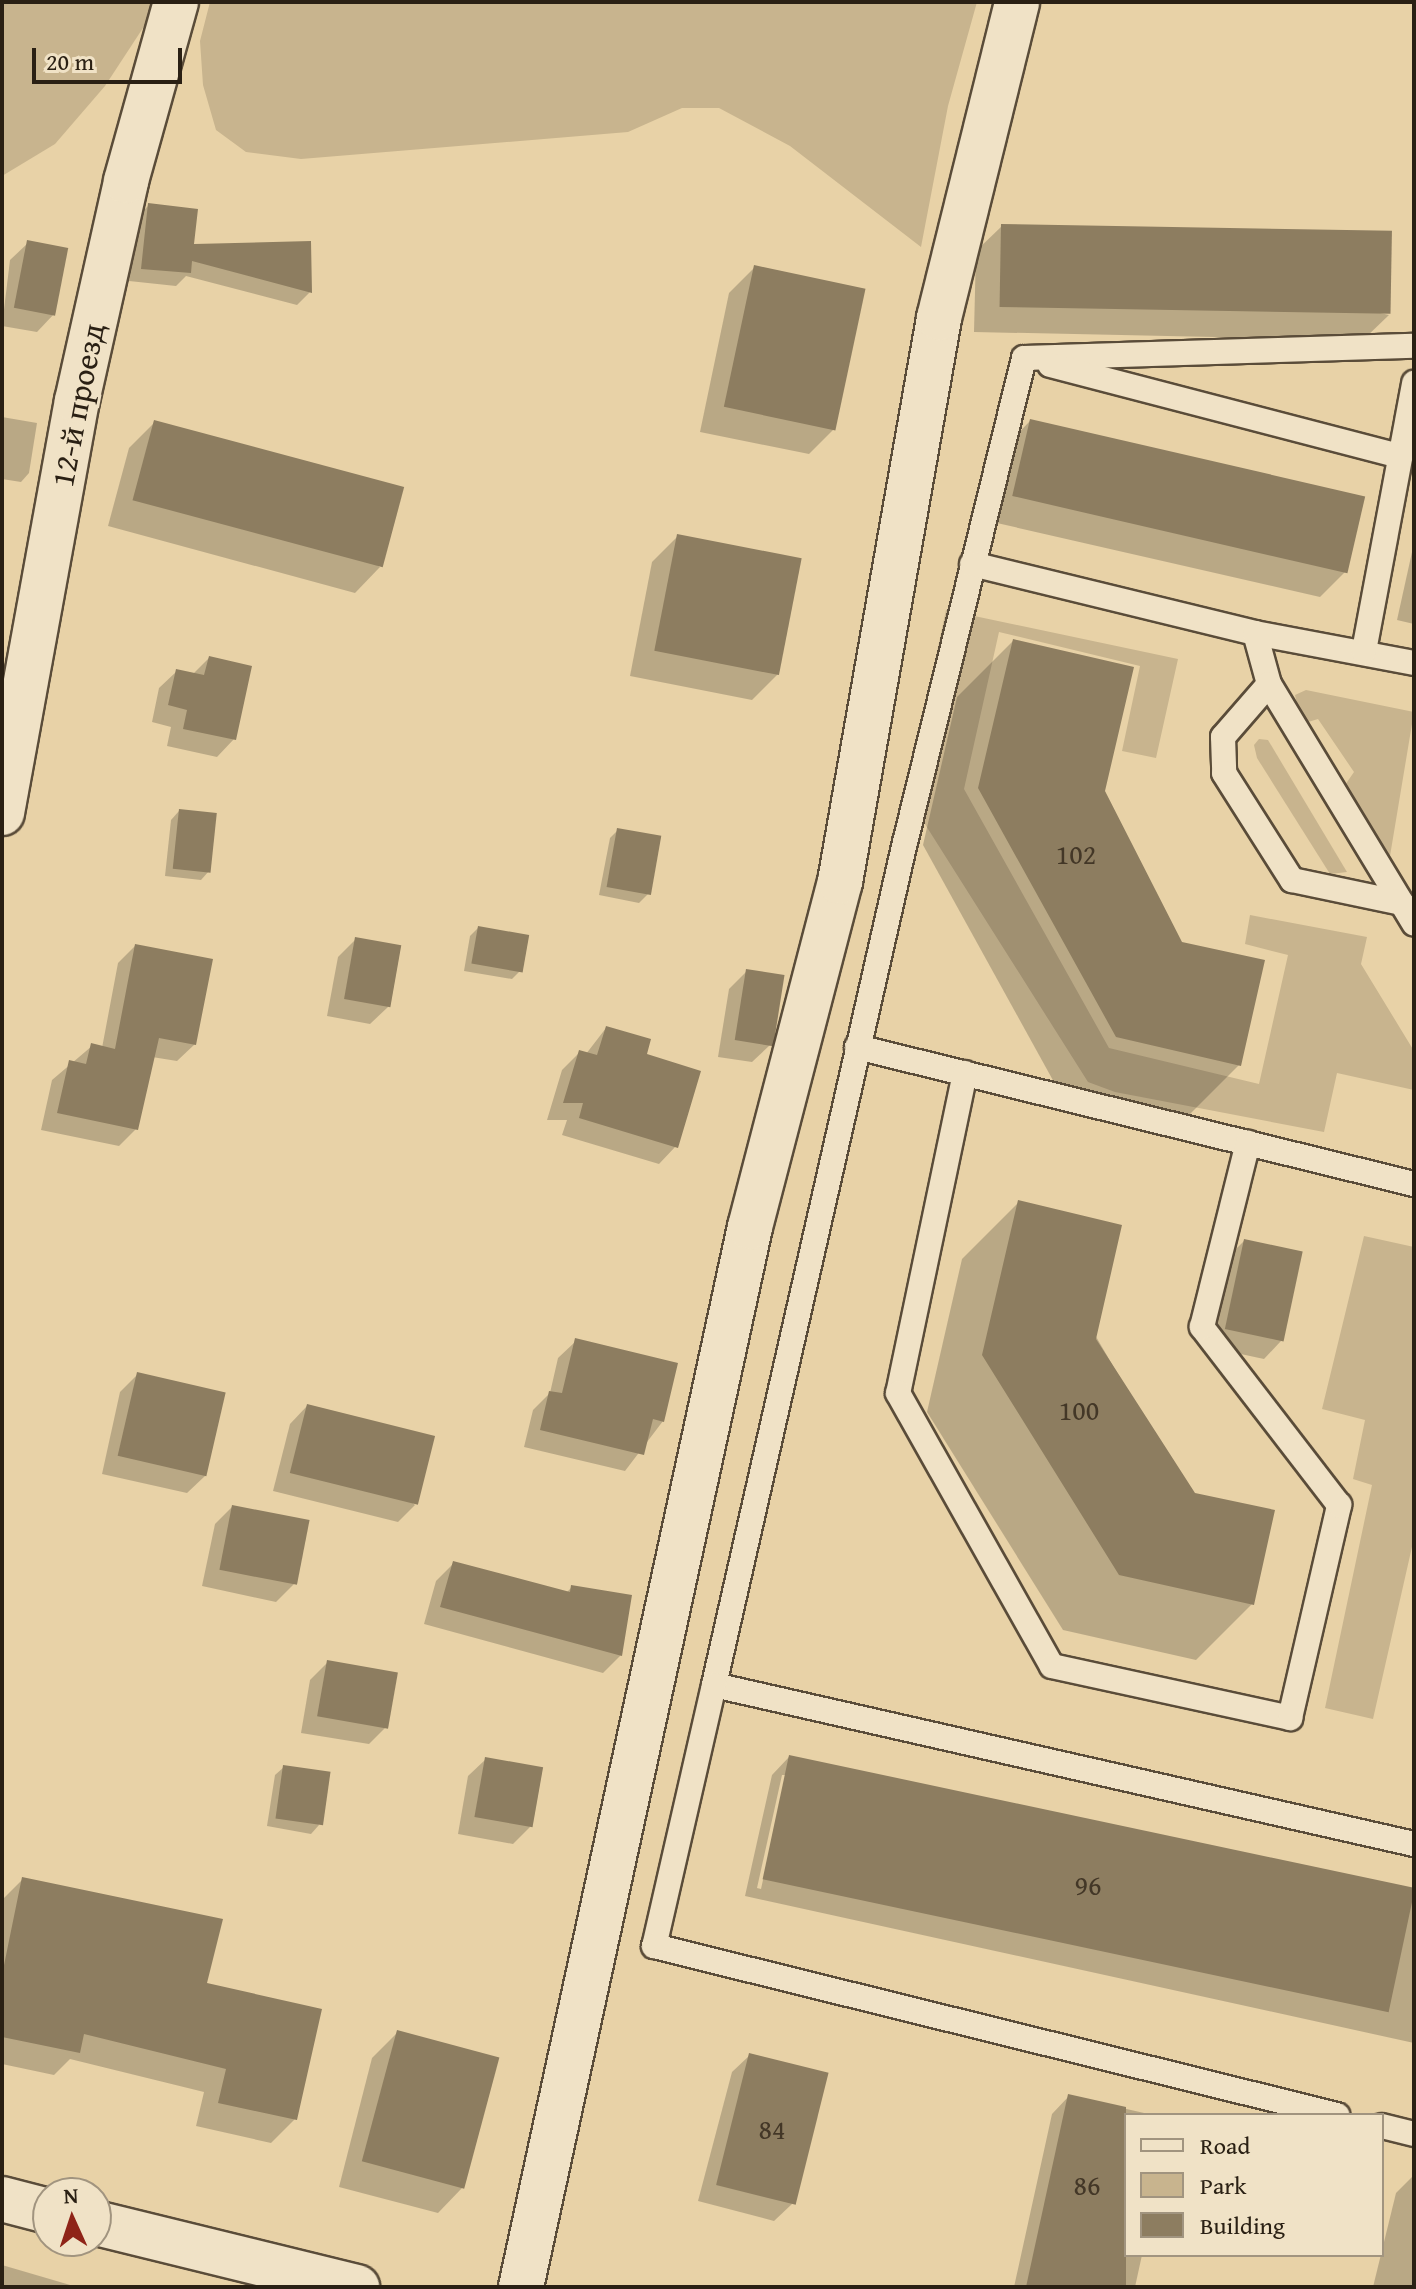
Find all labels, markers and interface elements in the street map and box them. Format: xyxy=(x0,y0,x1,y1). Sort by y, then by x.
scale bar xyxy=(36,32,186,82)
text: 20 m xyxy=(46,44,94,79)
street label: 12-й проезд xyxy=(43,320,113,490)
house number: 102 xyxy=(1056,837,1096,871)
house number: 100 xyxy=(1059,1393,1099,1427)
house number: 96 xyxy=(1075,1868,1101,1902)
house number: 84 xyxy=(759,2112,785,2146)
legend xyxy=(1124,2113,1384,2257)
text: Road xyxy=(1200,2128,1250,2163)
house number: 86 xyxy=(1074,2168,1100,2202)
text: Park xyxy=(1200,2168,1246,2203)
north arrow xyxy=(32,2177,112,2257)
text: N xyxy=(63,2179,79,2211)
text: Building xyxy=(1200,2208,1285,2243)

